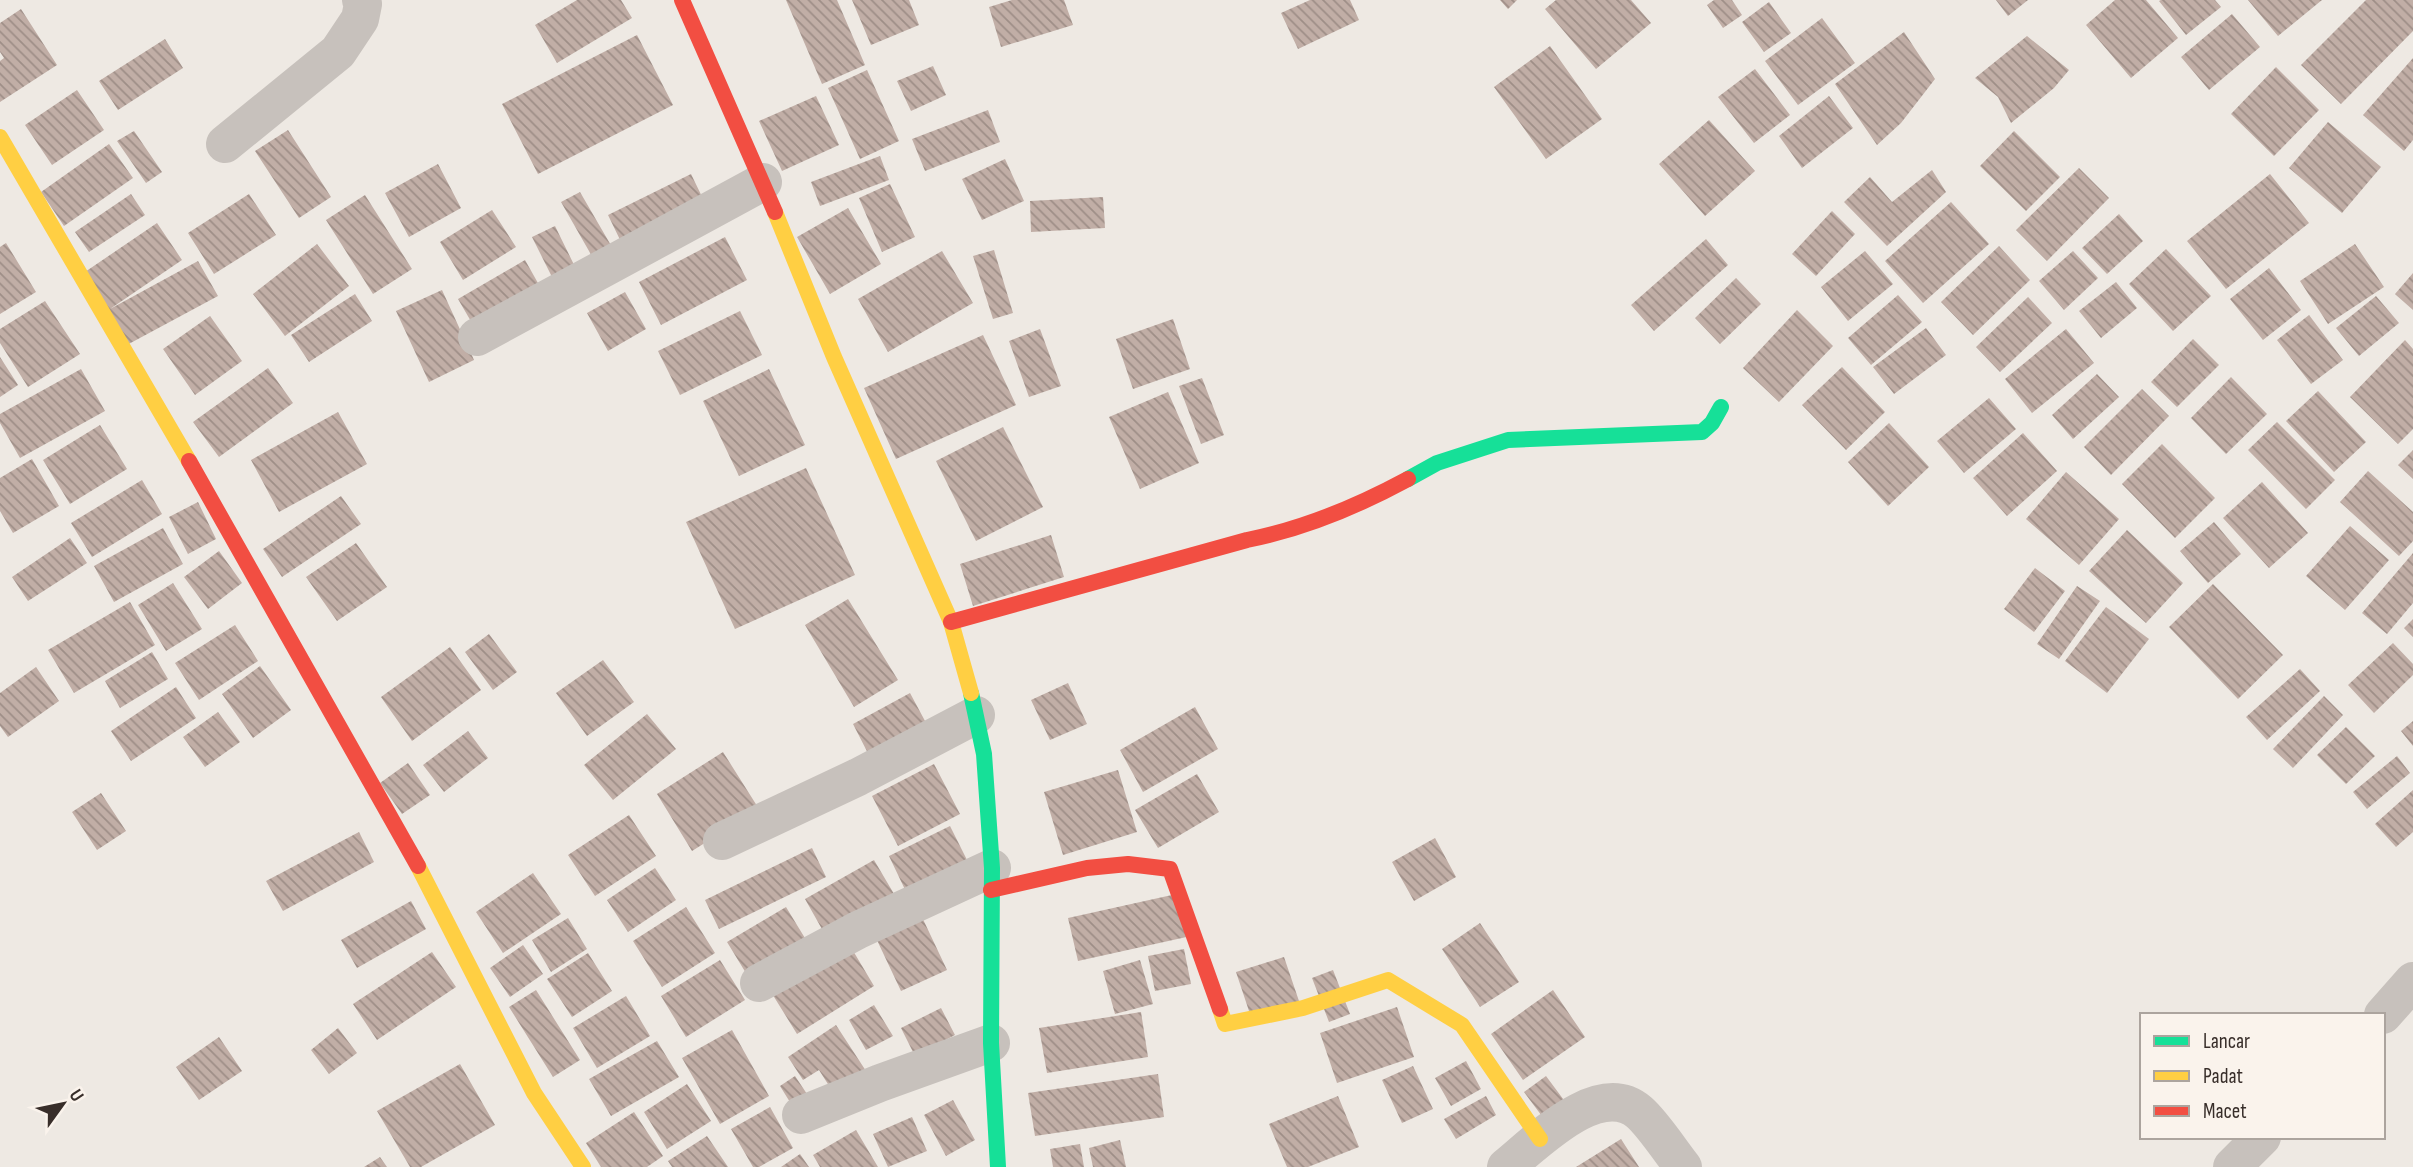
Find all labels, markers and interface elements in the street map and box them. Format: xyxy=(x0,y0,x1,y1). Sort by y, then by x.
legend xyxy=(2140,1013,2385,1139)
text: Lancar xyxy=(2203,1029,2250,1054)
text: Padat xyxy=(2203,1064,2243,1089)
north arrow xyxy=(28,1069,98,1139)
text: U xyxy=(64,1085,88,1106)
text: Macet xyxy=(2203,1099,2247,1124)

